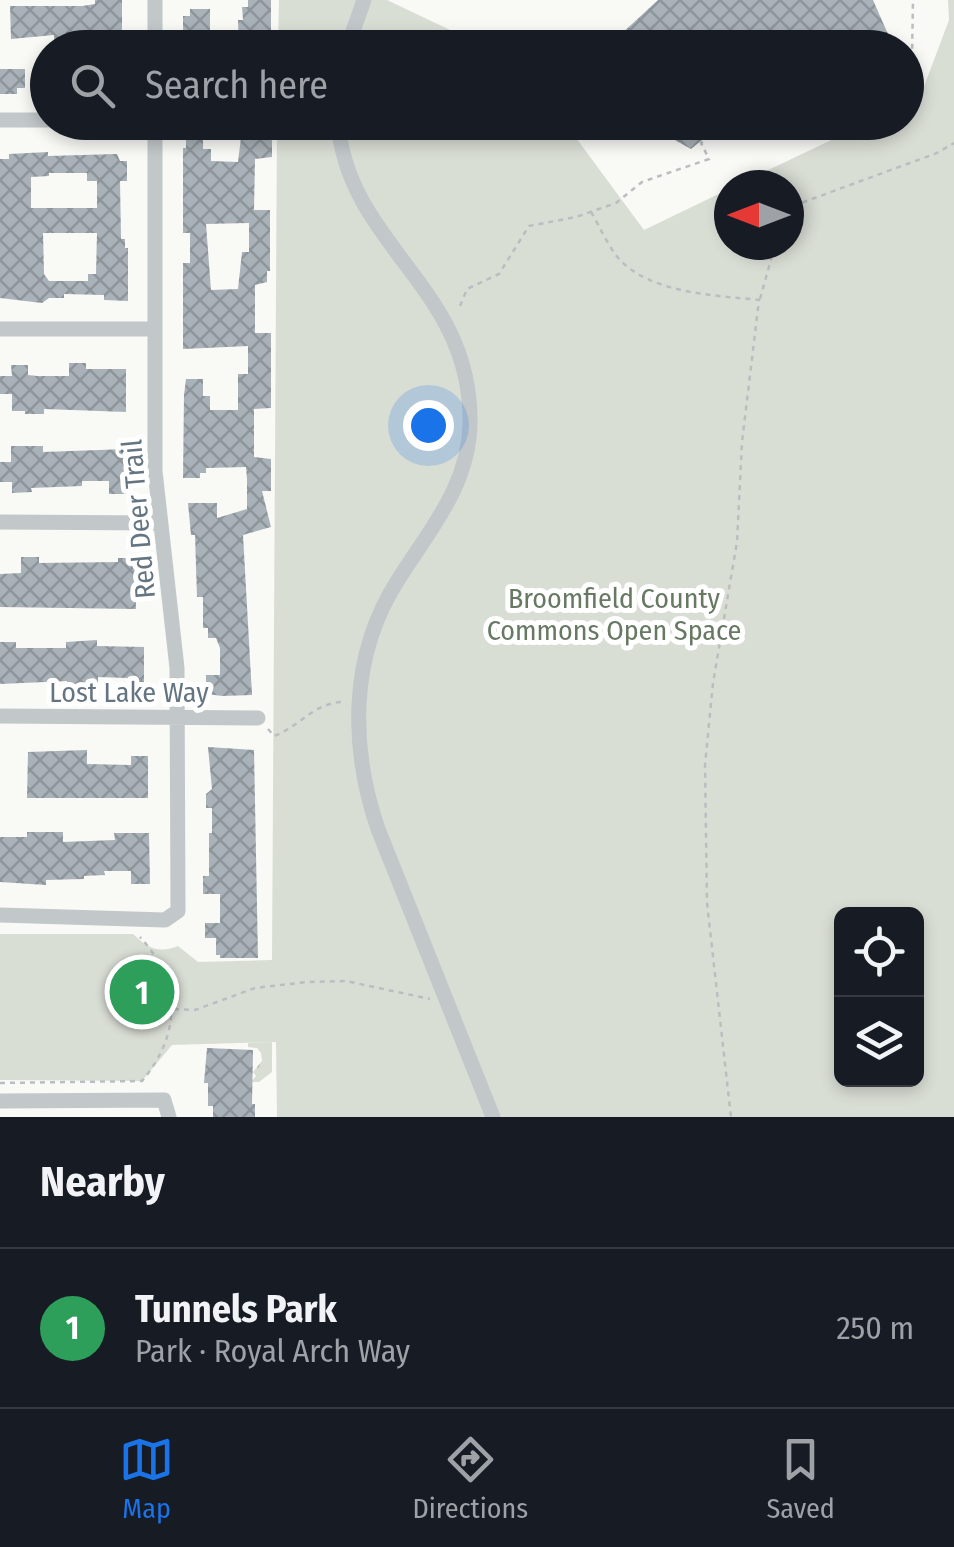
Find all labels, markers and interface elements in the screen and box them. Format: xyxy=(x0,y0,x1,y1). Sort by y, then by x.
search box xyxy=(30,30,924,140)
icon: search xyxy=(65,58,120,113)
text: Search here xyxy=(145,62,328,108)
north arrow xyxy=(714,170,804,260)
your location xyxy=(403,400,454,451)
street label: Red Deer Trail xyxy=(115,438,162,600)
park label: Broomfield County Commons Open Space xyxy=(487,582,741,647)
street label: Lost Lake Way xyxy=(49,676,209,709)
map controls xyxy=(834,907,924,1087)
button: locate xyxy=(834,907,924,997)
pin: 1 xyxy=(110,954,174,1030)
button: layers xyxy=(834,997,924,1087)
text: Nearby xyxy=(40,1157,165,1207)
text: Tunnels Park xyxy=(135,1286,337,1332)
text: 1 xyxy=(66,1309,79,1347)
text: 250 m xyxy=(836,1309,914,1347)
text: Park · Royal Arch Way xyxy=(135,1332,410,1370)
tab: Map xyxy=(119,1432,174,1525)
tab: Directions xyxy=(412,1432,528,1525)
tab: Saved xyxy=(766,1432,835,1525)

